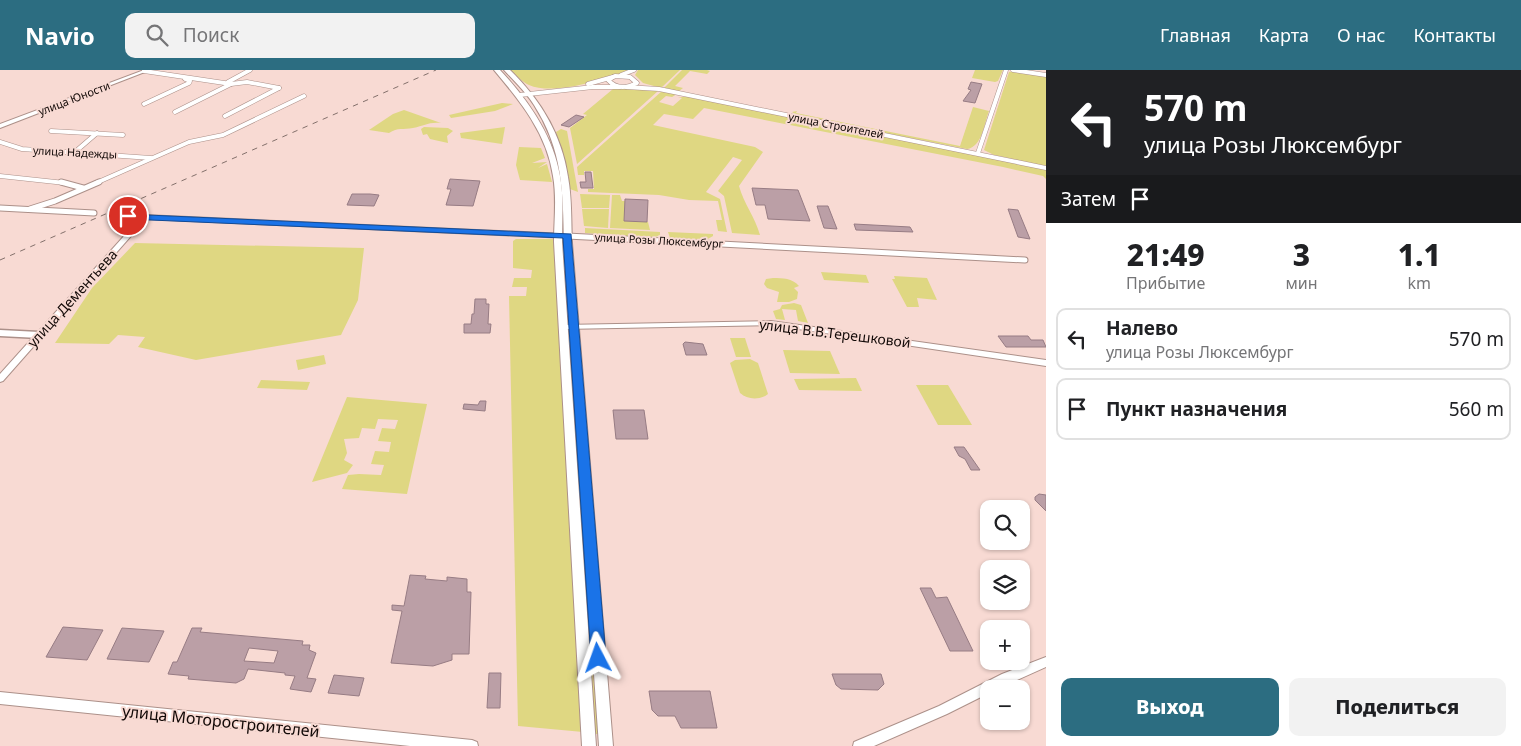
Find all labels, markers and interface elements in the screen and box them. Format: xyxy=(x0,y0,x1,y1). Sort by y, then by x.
search box xyxy=(125,13,475,58)
text: Navio xyxy=(25,19,95,52)
icon: search xyxy=(143,21,171,49)
text: Поиск xyxy=(183,22,239,48)
text: Главная xyxy=(1160,23,1231,47)
text: Карта xyxy=(1259,23,1309,47)
text: О нас xyxy=(1337,23,1385,47)
text: Контакты xyxy=(1413,23,1496,47)
street label: улица Юности xyxy=(36,77,112,119)
text: 570 m xyxy=(1144,84,1247,131)
icon: left xyxy=(1061,90,1126,155)
street label: улица Строителей xyxy=(787,108,885,142)
text: улица Розы Люксембург xyxy=(1144,129,1402,159)
street label: улица Надежды xyxy=(33,142,117,162)
icon: arrive xyxy=(1126,185,1154,213)
text: Затем xyxy=(1061,186,1116,212)
pin xyxy=(107,195,149,237)
icon: arrive xyxy=(114,202,142,230)
street label: улица Розы Люксембург xyxy=(594,229,724,251)
text: 21:49 xyxy=(1127,234,1205,275)
text: 3 xyxy=(1293,234,1310,275)
text: 1.1 xyxy=(1398,234,1441,275)
street label: улица Дементьева xyxy=(23,245,121,351)
text: Прибытие xyxy=(1126,272,1205,294)
text: мин xyxy=(1285,272,1318,294)
text: km xyxy=(1407,272,1431,294)
street label: улица В.В.Терешковой xyxy=(758,314,912,352)
text: Налево xyxy=(1106,315,1178,341)
icon: left xyxy=(1063,325,1091,353)
text: 570 m xyxy=(1449,326,1504,352)
text: улица Розы Люксембург xyxy=(1106,341,1294,363)
icon: arrive xyxy=(1063,395,1091,423)
text: Пункт назначения xyxy=(1106,396,1287,422)
text: 560 m xyxy=(1449,396,1504,422)
map controls xyxy=(980,500,1030,730)
button: search xyxy=(980,500,1030,550)
button: layers xyxy=(980,560,1030,610)
button: + xyxy=(980,620,1030,670)
position arrow xyxy=(571,631,623,683)
button: Выход xyxy=(1061,678,1279,736)
button: Поделиться xyxy=(1289,678,1506,736)
button: − xyxy=(980,680,1030,730)
street label: улица Моторостроителей xyxy=(121,700,321,742)

